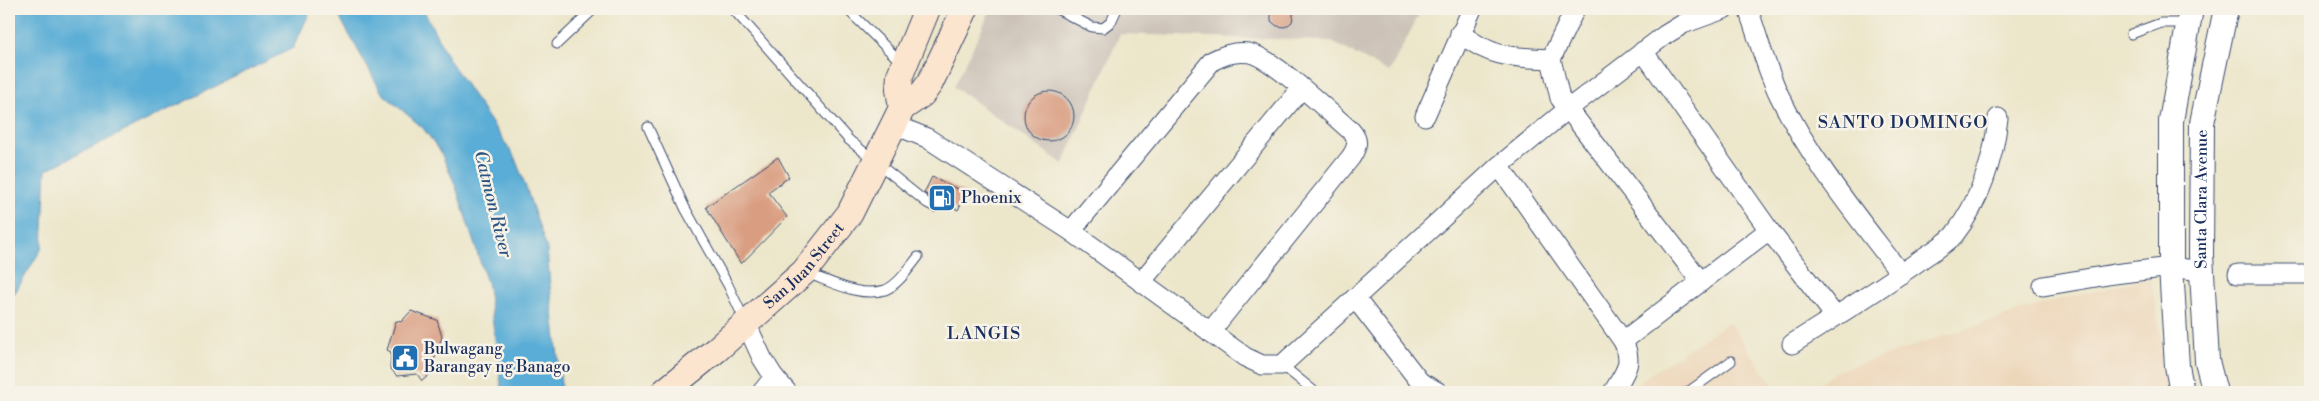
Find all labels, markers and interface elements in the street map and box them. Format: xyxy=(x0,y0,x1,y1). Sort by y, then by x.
district label: SANTO DOMINGO xyxy=(1818,111,1988,134)
street label: Santa Clara Avenue xyxy=(2191,130,2212,269)
water label: Catmon River xyxy=(469,148,517,260)
fuel station icon: Phoenix xyxy=(927,183,957,213)
place label: Phoenix xyxy=(961,188,1022,208)
street label: San Juan Street xyxy=(759,218,849,313)
district label: LANGIS xyxy=(947,322,1021,345)
place label: Bulwagang Barangay ng Banago xyxy=(423,339,571,377)
public building icon: Bulwagang Barangay ng Banago xyxy=(390,343,420,373)

